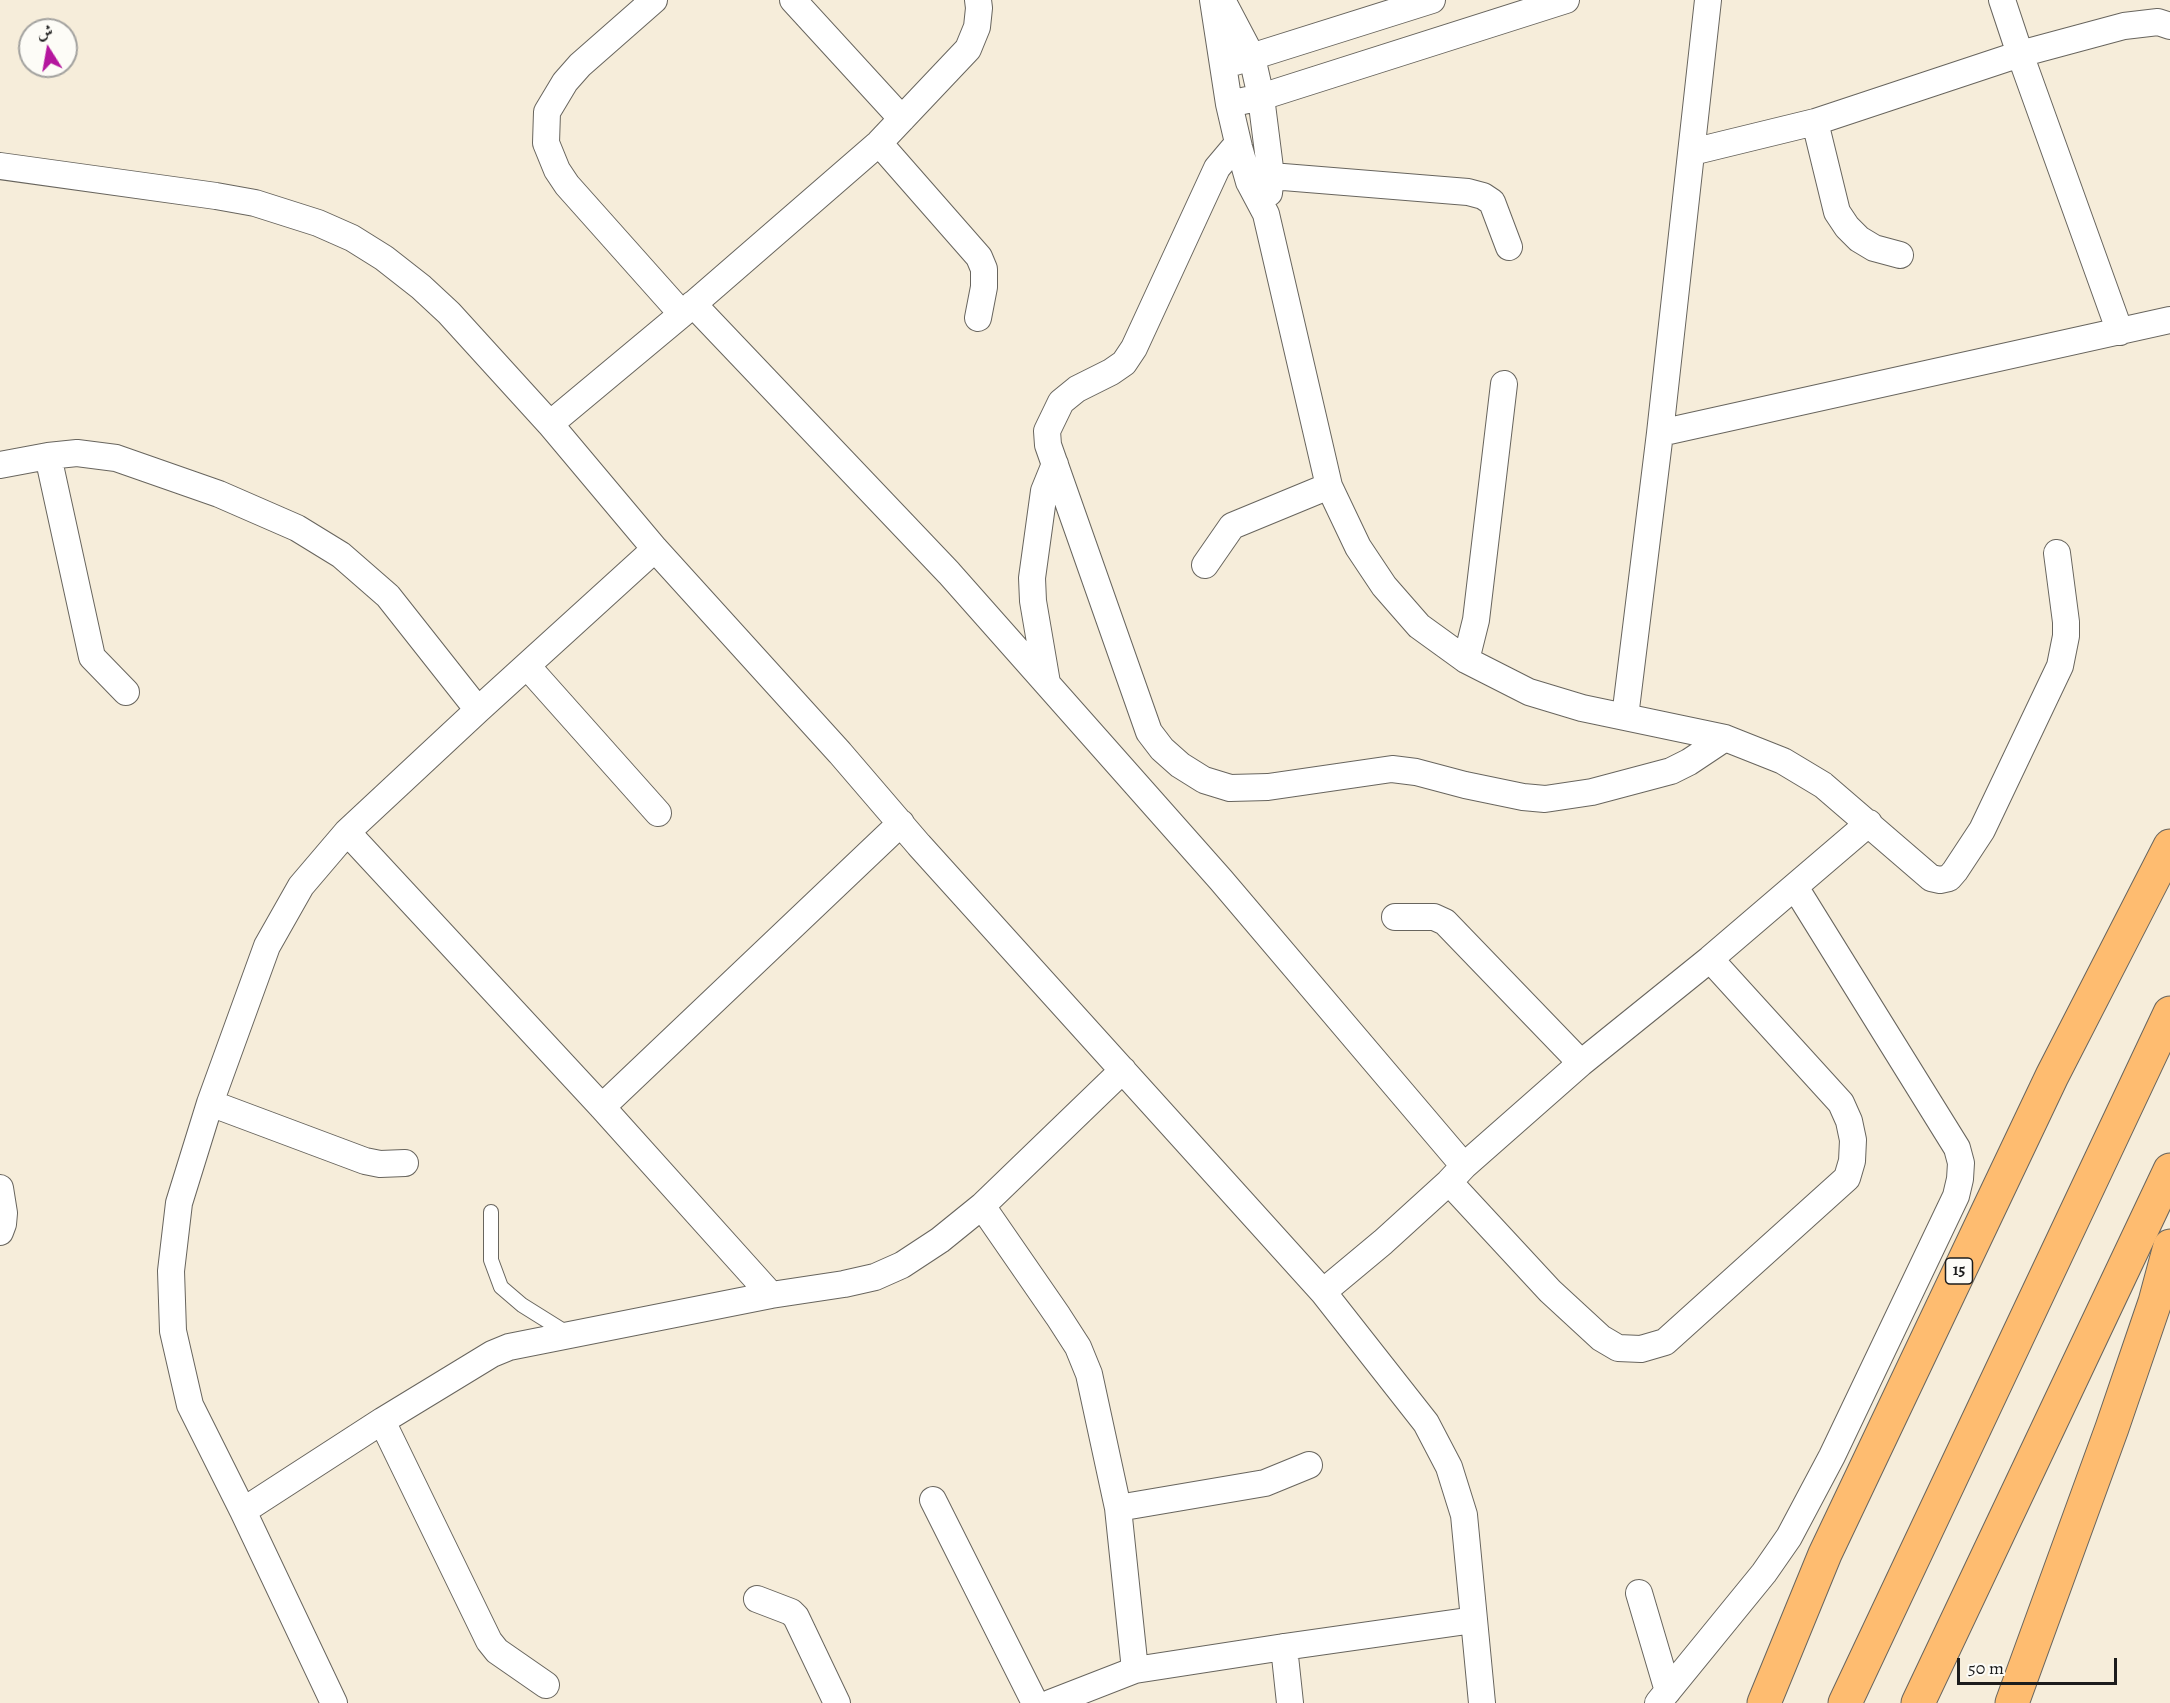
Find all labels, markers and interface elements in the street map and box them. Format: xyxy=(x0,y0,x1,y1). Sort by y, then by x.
north arrow xyxy=(18,18,78,78)
text: ش xyxy=(35,20,55,45)
road number: 15 xyxy=(1946,1258,1972,1284)
scale bar xyxy=(1960,1646,2120,1684)
text: 50 m xyxy=(1968,1656,2004,1680)

